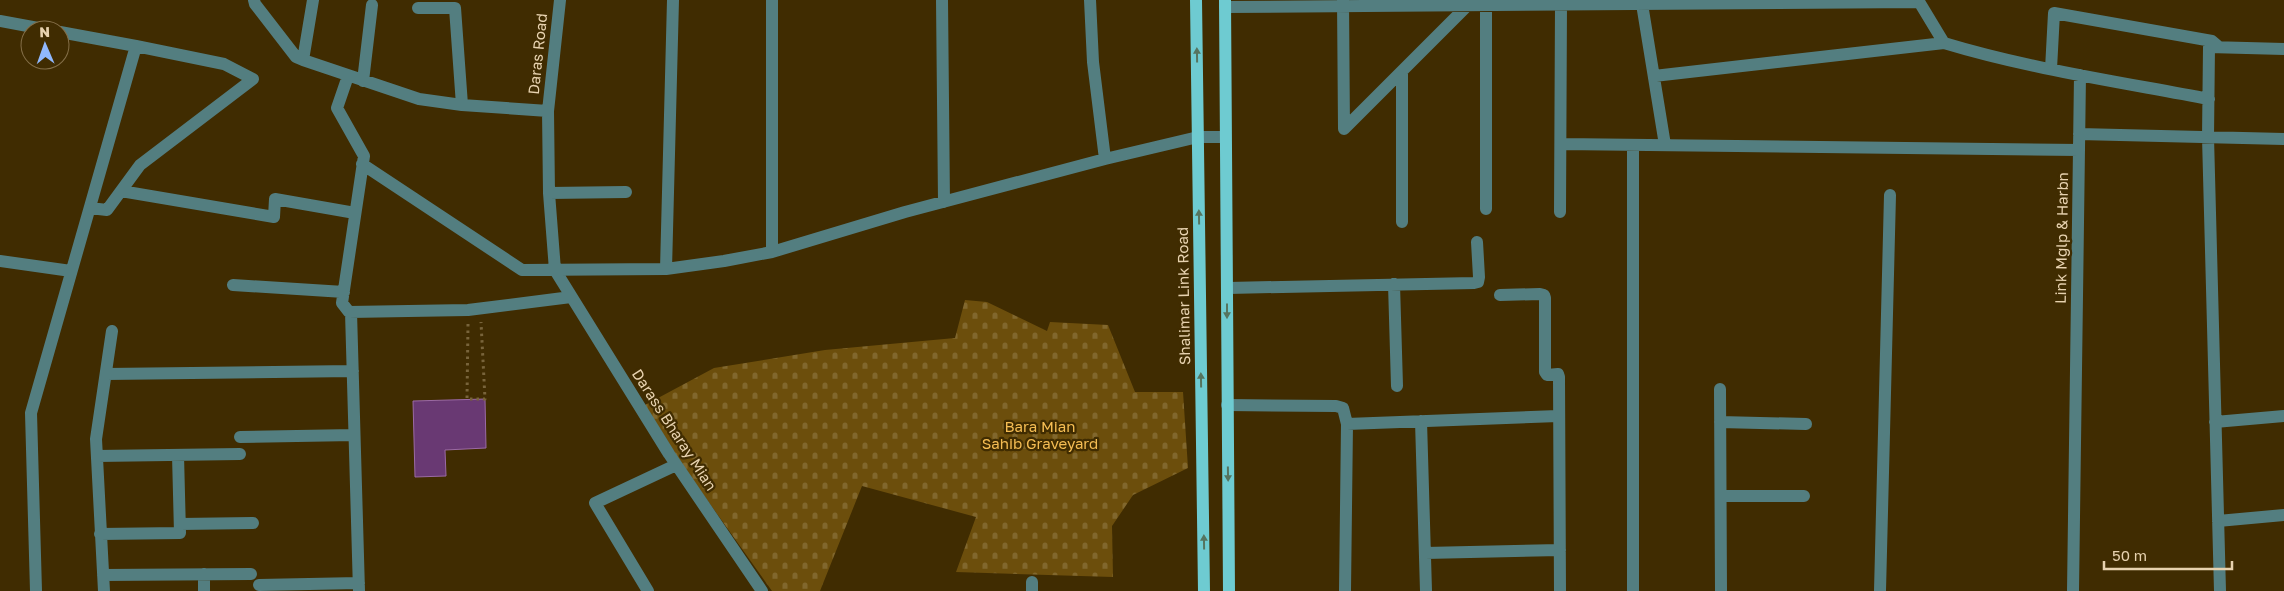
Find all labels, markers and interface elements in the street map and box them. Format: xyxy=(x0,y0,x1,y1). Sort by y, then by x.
street label: Daras Road xyxy=(524,12,550,95)
north arrow xyxy=(20,20,70,70)
text: N xyxy=(39,23,50,40)
one-way arrow xyxy=(1193,47,1201,63)
street label: Link Mglp & Harbn xyxy=(2051,172,2071,304)
one-way arrow xyxy=(1195,209,1203,225)
street label: Shalimar Link Road xyxy=(1173,227,1193,365)
one-way arrow xyxy=(1223,303,1231,319)
street label: Darass Bharay Mian xyxy=(629,365,721,494)
one-way arrow xyxy=(1197,372,1205,388)
park label: Bara Mian Sahib Graveyard xyxy=(982,417,1098,452)
one-way arrow xyxy=(1224,466,1232,482)
one-way arrow xyxy=(1200,534,1208,550)
scale bar xyxy=(2104,538,2232,570)
text: 50 m xyxy=(2112,546,2147,564)

